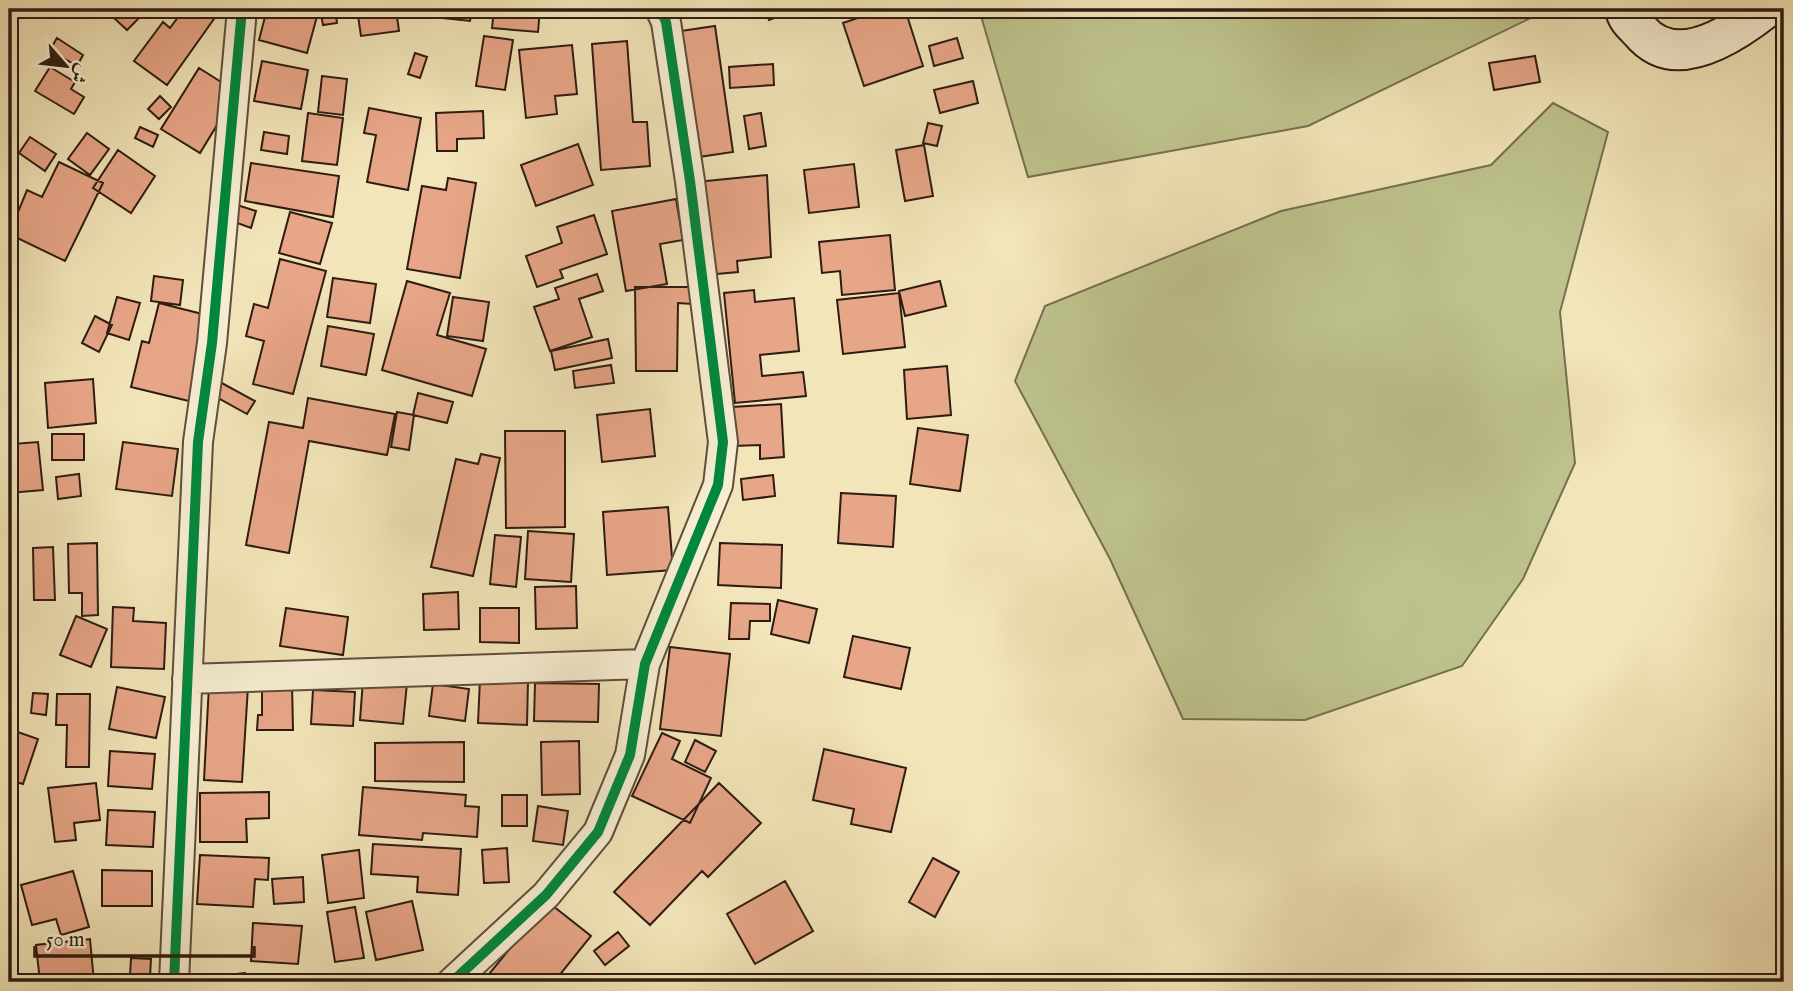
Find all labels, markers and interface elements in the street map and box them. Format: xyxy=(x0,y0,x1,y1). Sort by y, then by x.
north arrow xyxy=(32,32,102,102)
text: ش xyxy=(64,59,94,87)
scale bar xyxy=(35,914,254,958)
text: 50 m xyxy=(46,927,85,954)

